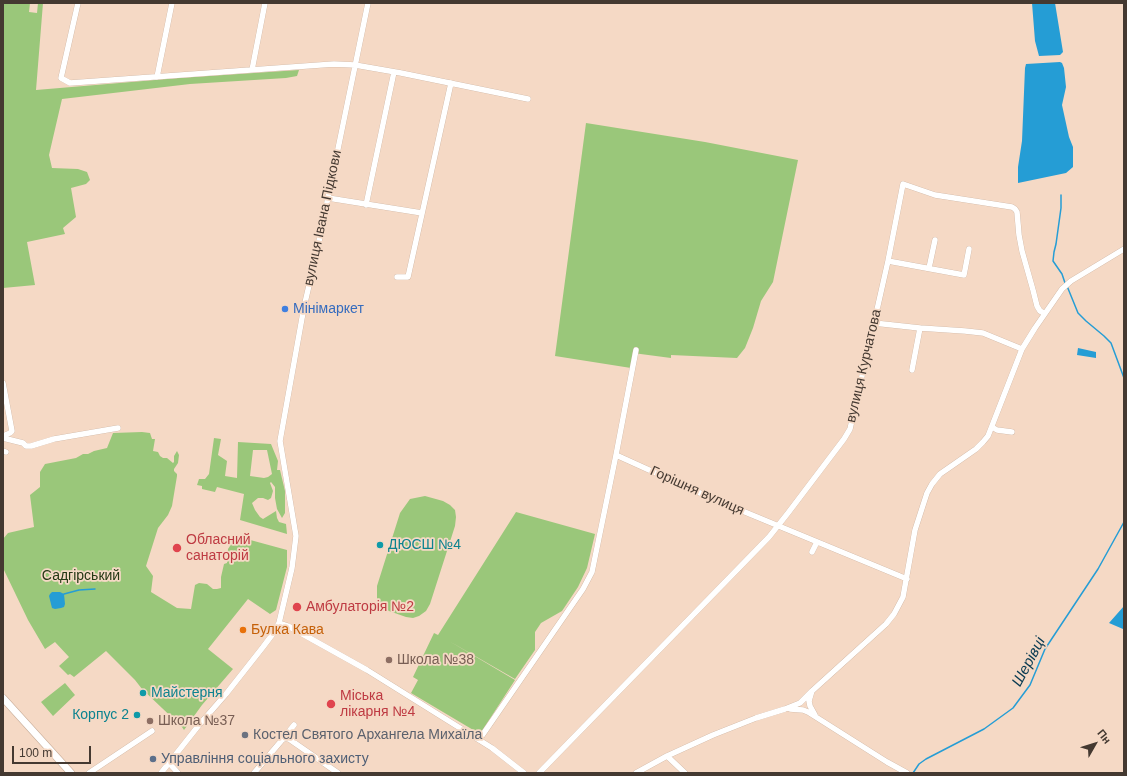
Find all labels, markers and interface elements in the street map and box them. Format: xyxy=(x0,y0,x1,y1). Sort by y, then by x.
street label: вулиця Івана Підкови xyxy=(300,149,346,287)
place label: Мінімаркет xyxy=(293,301,364,317)
marker: Мінімаркет xyxy=(280,304,290,314)
street label: вулиця Курчатова xyxy=(843,308,885,424)
street label: Горішня вулиця xyxy=(647,463,747,519)
place label: Обласний санаторій xyxy=(186,532,251,564)
place label: ДЮСШ №4 xyxy=(388,537,461,553)
marker: ДЮСШ №4 xyxy=(375,540,385,550)
marker: Обласний санаторій xyxy=(171,542,183,554)
park label: Садгірський xyxy=(42,568,120,584)
place label: Амбулаторія №2 xyxy=(306,599,414,615)
marker: Амбулаторія №2 xyxy=(291,601,303,613)
place label: Булка Кава xyxy=(251,622,324,638)
marker: Булка Кава xyxy=(238,625,248,635)
water label: Шерівці xyxy=(1008,634,1050,690)
place label: Школа №38 xyxy=(397,652,474,668)
marker: Школа №38 xyxy=(384,655,394,665)
place label: Майстерня xyxy=(151,685,223,701)
marker: Майстерня xyxy=(138,688,148,698)
place label: Міська лікарня №4 xyxy=(340,688,415,720)
marker: Міська лікарня №4 xyxy=(325,698,337,710)
place label: Корпус 2 xyxy=(72,707,129,723)
marker: Корпус 2 xyxy=(132,710,142,720)
place label: Школа №37 xyxy=(158,713,235,729)
marker: Школа №37 xyxy=(145,716,155,726)
north arrow xyxy=(1075,724,1115,764)
place label: Костел Святого Архангела Михаїла xyxy=(253,727,482,743)
text: Пн xyxy=(1095,727,1114,746)
marker: Костел Святого Архангела Михаїла xyxy=(240,730,250,740)
scale bar xyxy=(14,738,93,764)
text: 100 m xyxy=(19,746,52,760)
place label: Управління соціального захисту xyxy=(161,751,369,767)
marker: Управління соціального захисту xyxy=(148,754,158,764)

